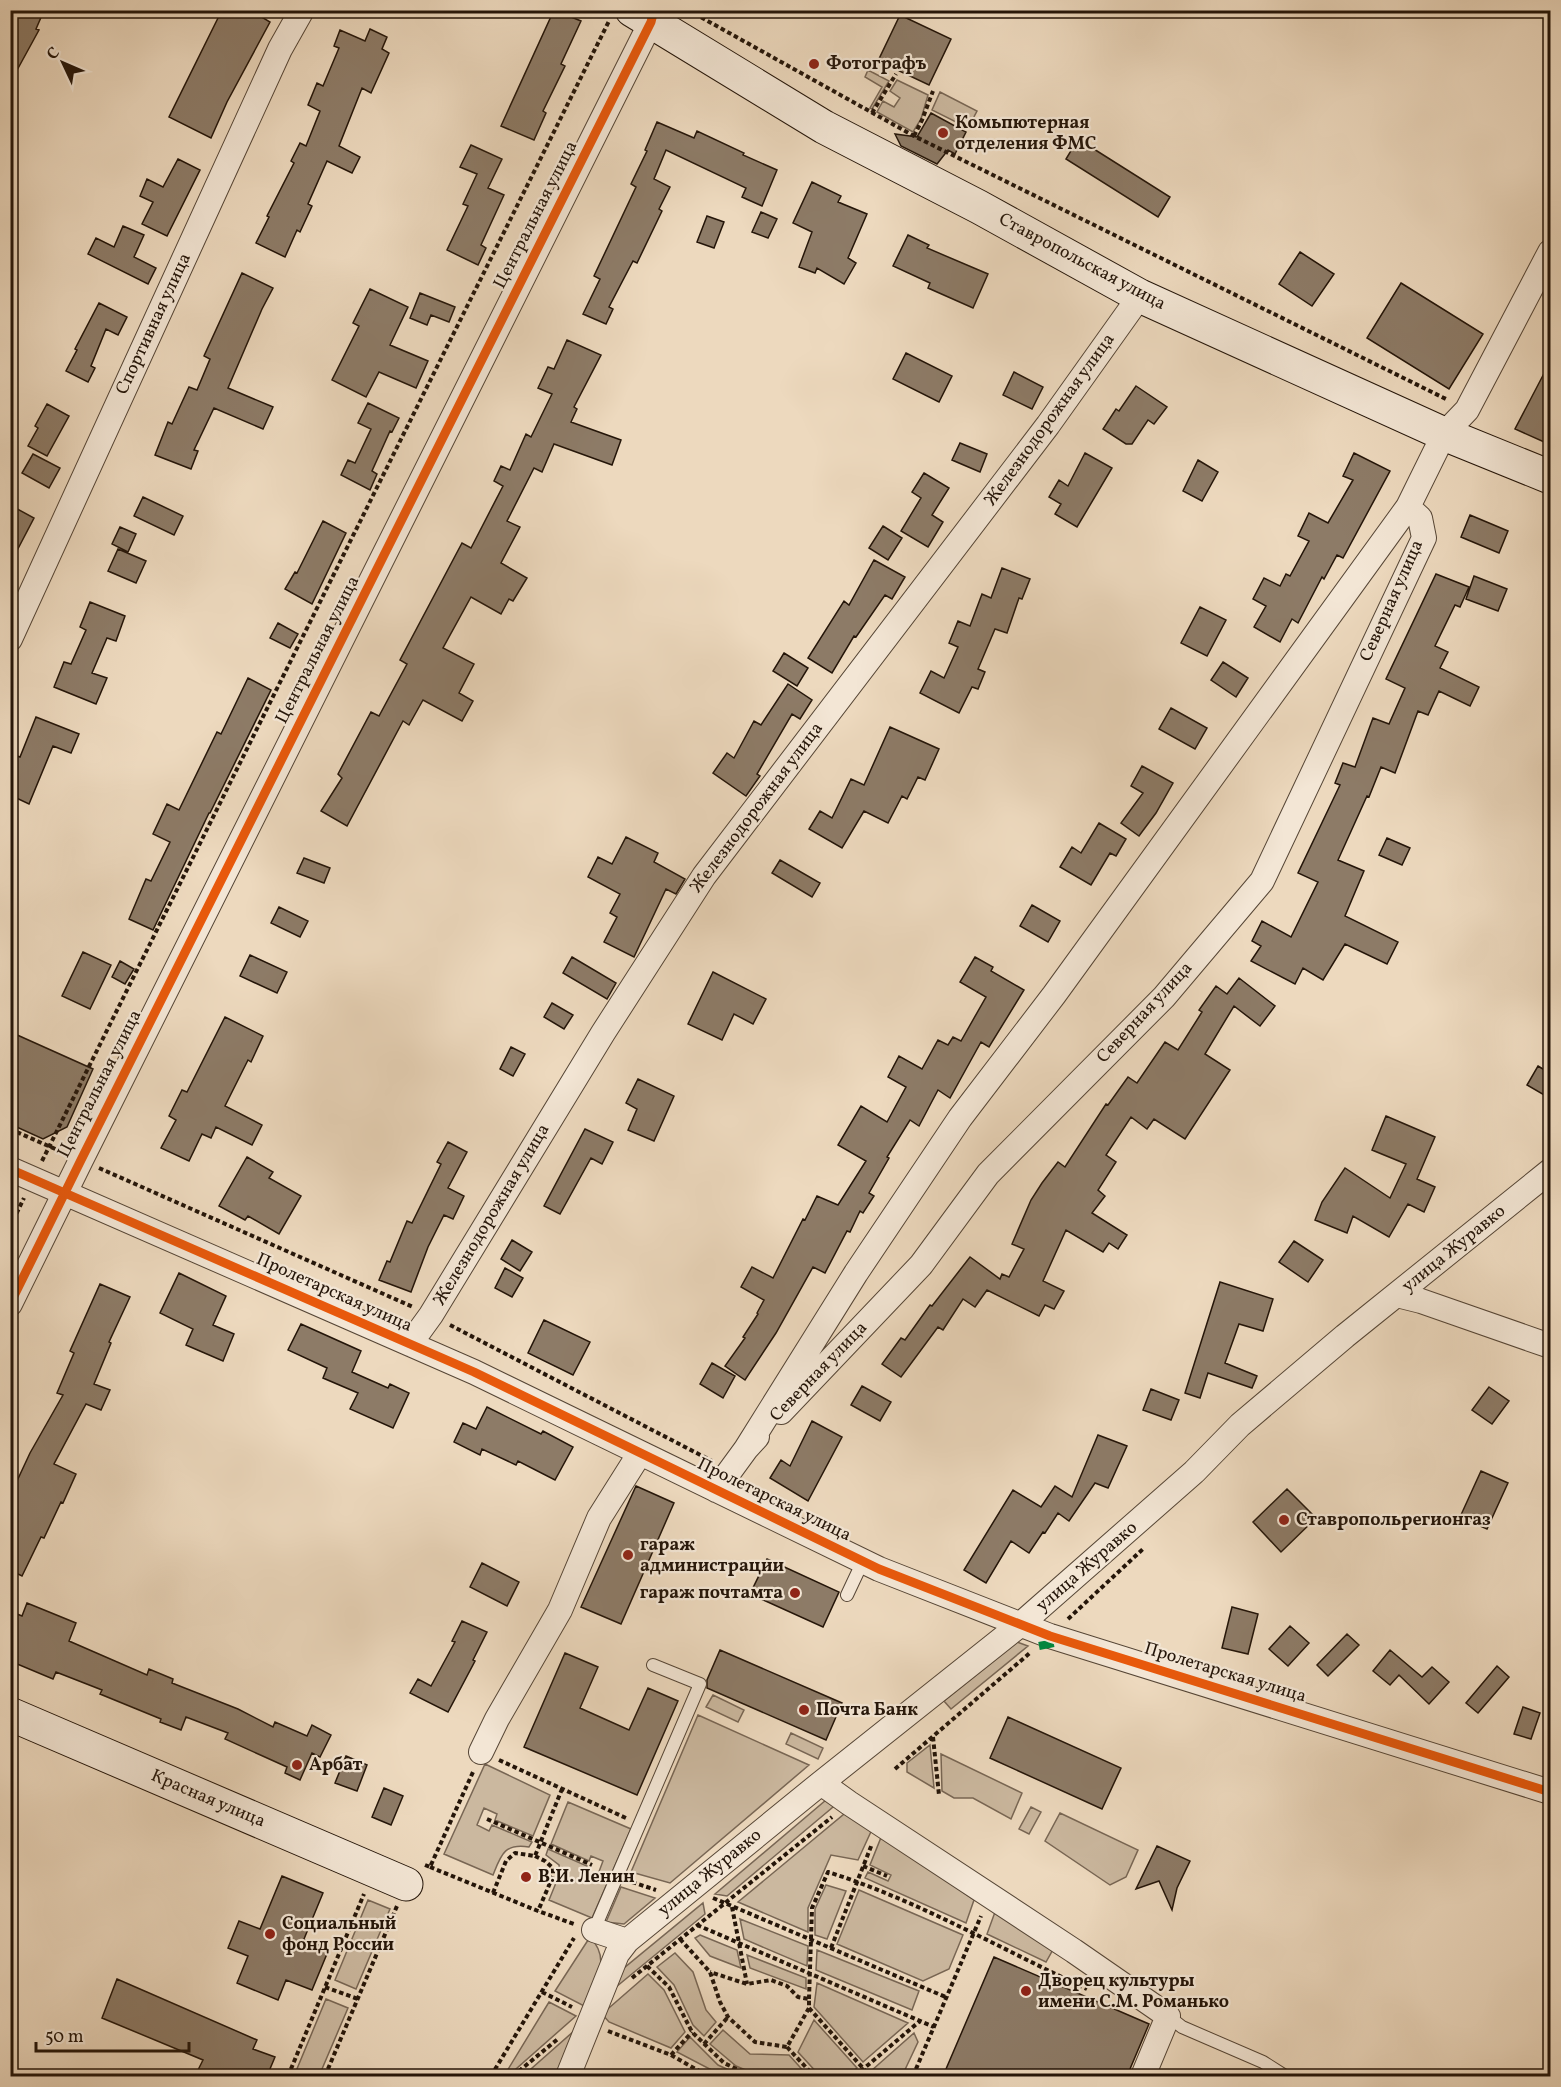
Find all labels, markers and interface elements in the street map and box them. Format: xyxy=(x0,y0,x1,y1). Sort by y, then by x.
north arrow xyxy=(33,33,93,93)
text: С xyxy=(42,43,65,65)
place label: Фотографъ xyxy=(826,52,927,77)
marker: Фотографъ xyxy=(807,57,821,71)
place label: Комьпютерная отделения ФМС xyxy=(955,111,1096,157)
marker: Комьпютерная отделения ФМС xyxy=(936,126,950,140)
street label: Центральная улица xyxy=(488,137,584,293)
street label: Ставропольская улица xyxy=(994,207,1170,317)
street label: Спортивная улица xyxy=(110,249,198,399)
street label: Железнодорожная улица xyxy=(979,328,1121,512)
street label: Северная улица xyxy=(1354,536,1430,666)
street label: Центральная улица xyxy=(270,572,366,728)
street label: Железнодорожная улица xyxy=(684,717,830,899)
street label: Северная улица xyxy=(1091,957,1199,1069)
street label: Центральная улица xyxy=(52,1006,148,1162)
street label: Железнодорожная улица xyxy=(428,1119,556,1311)
street label: улица Журавко xyxy=(1397,1199,1511,1299)
street label: Пролетарская улица xyxy=(252,1247,416,1339)
street label: Северная улица xyxy=(765,1316,873,1428)
street label: Пролетарская улица xyxy=(693,1452,855,1548)
place label: Ставропольрегионгаз xyxy=(1296,1508,1491,1533)
marker: Ставропольрегионгаз xyxy=(1277,1513,1291,1527)
street label: улица Журавко xyxy=(1031,1516,1143,1618)
place label: гараж администрации xyxy=(640,1533,784,1579)
marker: гараж администрации xyxy=(621,1548,635,1562)
place label: гараж почтамта xyxy=(640,1581,783,1606)
marker: гараж почтамта xyxy=(788,1586,802,1600)
street label: Пролетарская улица xyxy=(1141,1636,1309,1710)
place label: Почта Банк xyxy=(816,1698,918,1723)
marker: Почта Банк xyxy=(797,1703,811,1717)
place label: Арбат xyxy=(309,1753,362,1778)
marker: Арбат xyxy=(290,1758,304,1772)
street label: Красная улица xyxy=(147,1764,269,1834)
street label: улица Журавко xyxy=(653,1823,767,1923)
place label: В.И. Ленин xyxy=(538,1865,635,1890)
marker: В.И. Ленин xyxy=(519,1870,533,1884)
place label: Социальный фонд России xyxy=(282,1912,396,1958)
marker: Социальный фонд России xyxy=(263,1927,277,1941)
place label: Дворец культуры имени С.М. Романько xyxy=(1038,1969,1229,2015)
marker: Дворец культуры имени С.М. Романько xyxy=(1019,1984,1033,1998)
scale bar xyxy=(36,2015,189,2053)
text: 50 m xyxy=(45,2025,84,2050)

